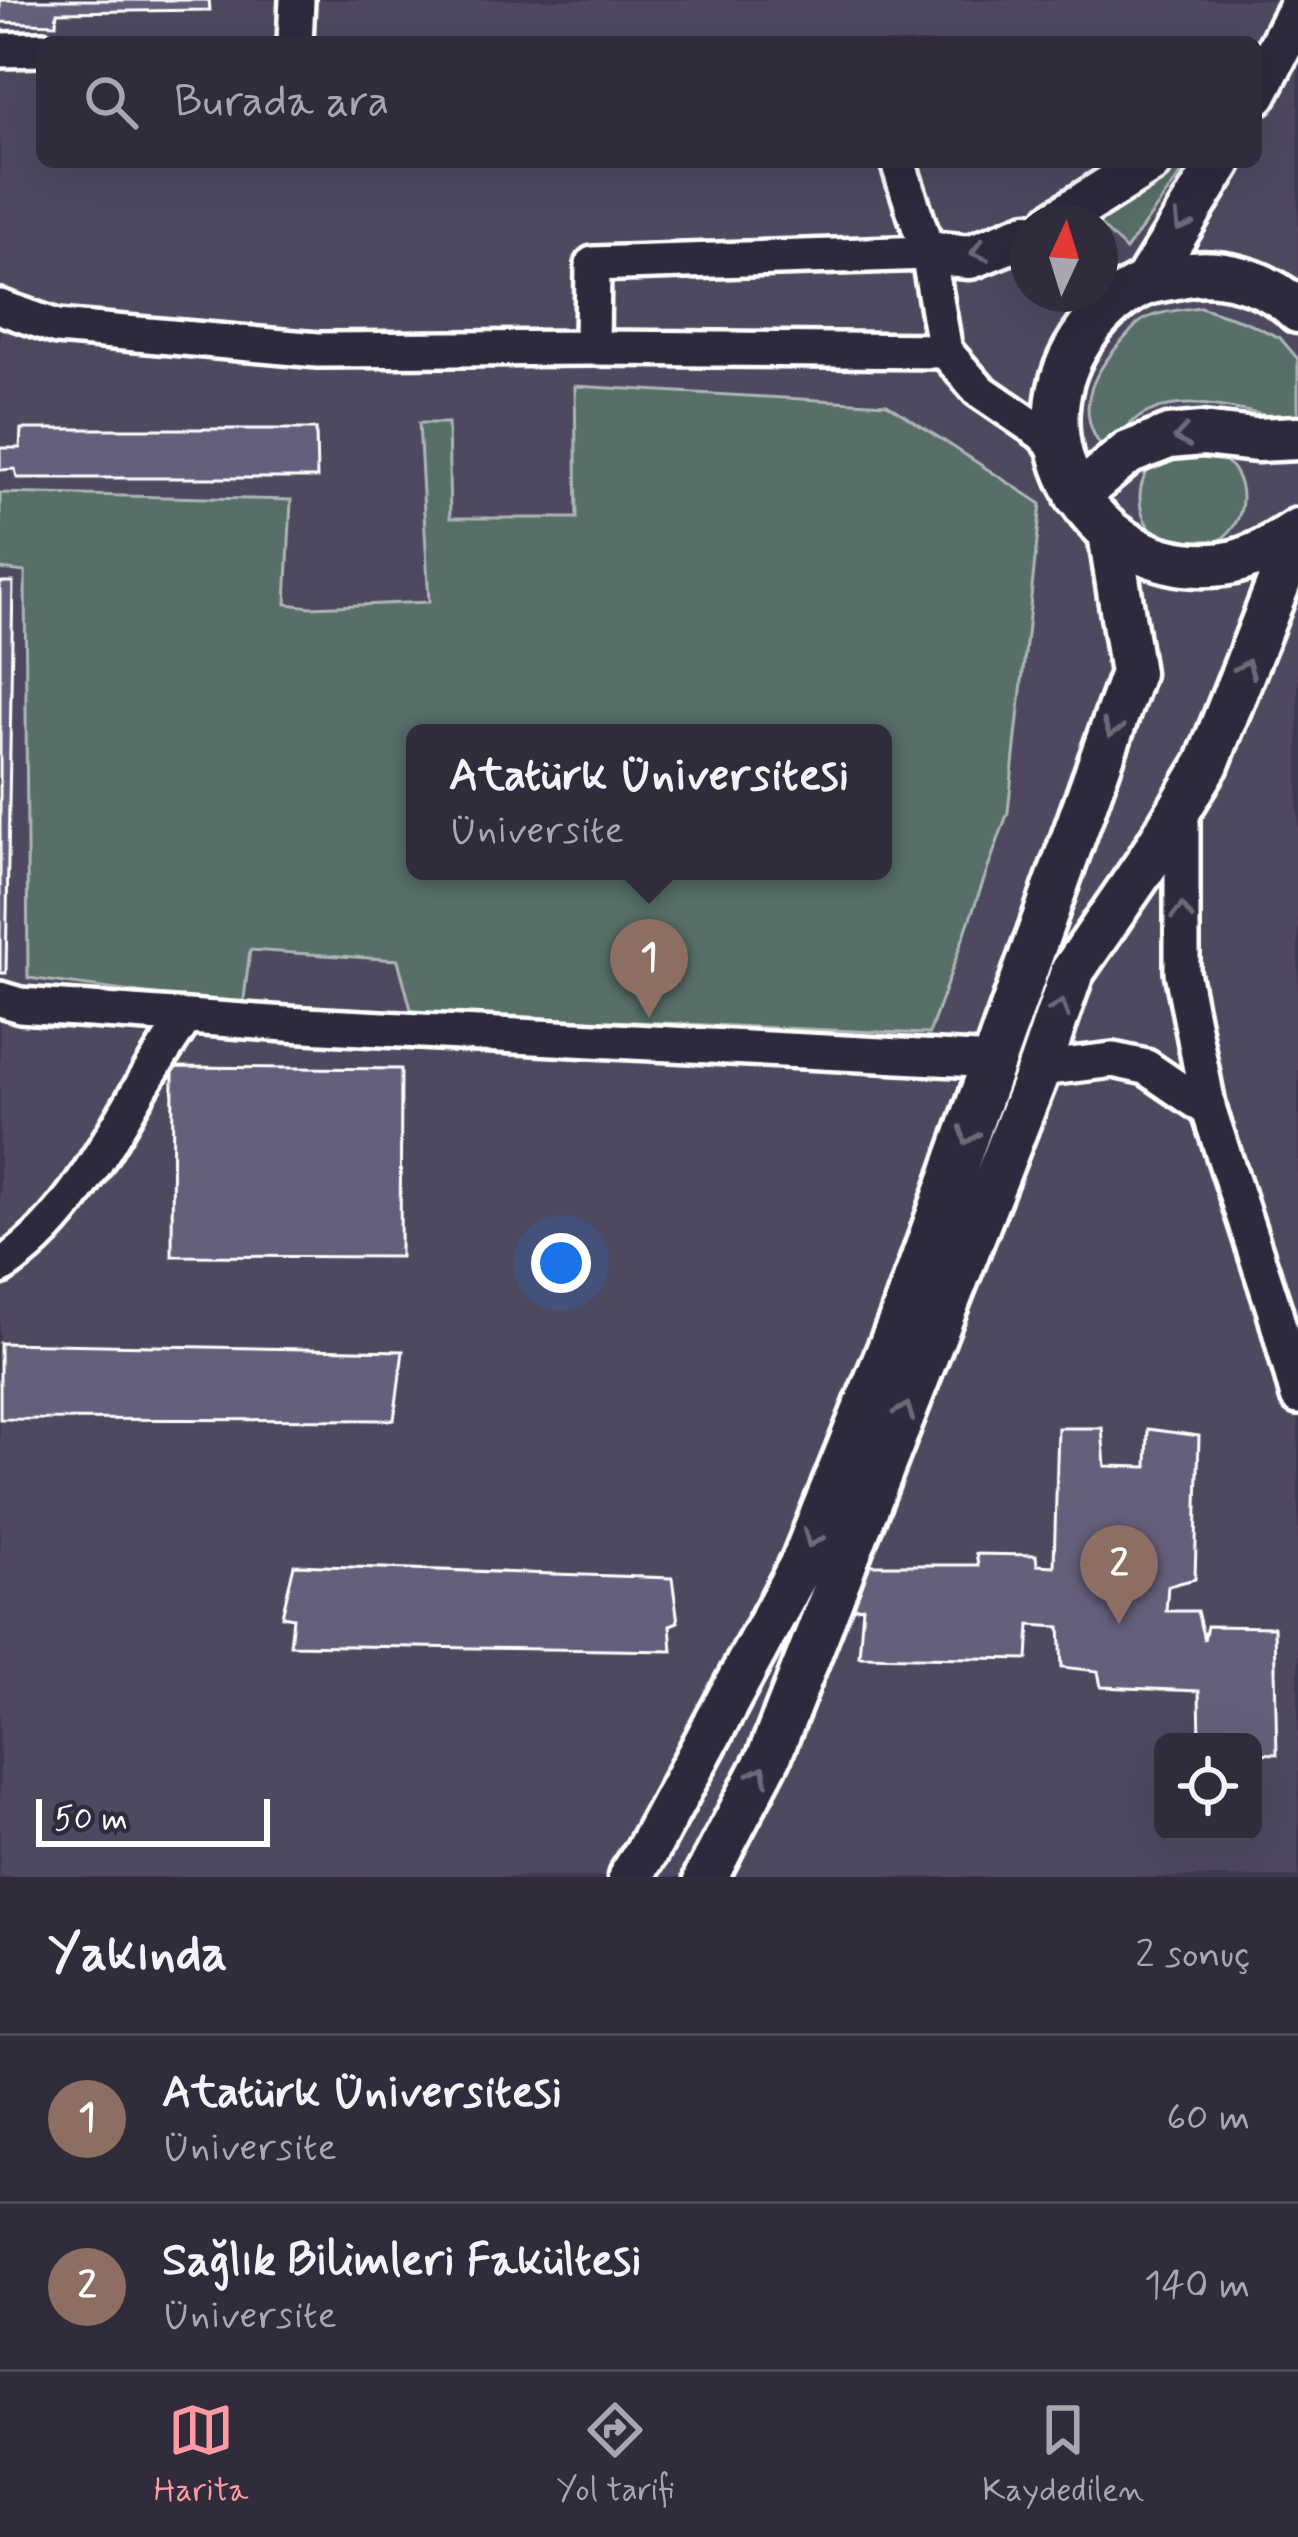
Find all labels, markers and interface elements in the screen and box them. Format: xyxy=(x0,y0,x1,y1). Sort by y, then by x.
search box xyxy=(36,36,1262,168)
icon: search xyxy=(78,69,144,135)
text: Burada ara xyxy=(174,73,389,132)
north arrow xyxy=(1010,204,1118,312)
one-way arrow xyxy=(1174,210,1196,232)
one-way arrow xyxy=(969,237,990,262)
one-way arrow xyxy=(1172,423,1191,449)
one-way arrow xyxy=(1232,658,1256,679)
one-way arrow xyxy=(1102,717,1126,738)
popup xyxy=(406,724,892,880)
text: Atatürk Üniversitesi xyxy=(449,747,849,806)
text: Üniversite xyxy=(449,806,624,857)
one-way arrow xyxy=(1169,902,1195,920)
pin: 1 xyxy=(610,919,688,1018)
one-way arrow xyxy=(1046,999,1070,1020)
one-way arrow xyxy=(958,1124,982,1145)
your location xyxy=(531,1233,591,1293)
one-way arrow xyxy=(891,1402,915,1423)
pin: 2 xyxy=(1080,1525,1158,1624)
one-way arrow xyxy=(802,1527,826,1548)
map controls xyxy=(1154,1733,1262,1841)
button: locate xyxy=(1154,1733,1262,1841)
one-way arrow xyxy=(746,1764,769,1786)
scale bar xyxy=(36,1793,270,1846)
text: 50 m xyxy=(54,1798,128,1842)
text: Yakında xyxy=(48,1922,228,1988)
text: 2 sonuç xyxy=(1135,1930,1250,1981)
text: Atatürk Üniversitesi xyxy=(162,2064,562,2123)
text: 1 xyxy=(78,2093,96,2144)
text: 60 m xyxy=(1166,2093,1250,2144)
text: Üniversite xyxy=(162,2123,337,2174)
text: Sağlık Bilimleri Fakültesi xyxy=(162,2232,642,2291)
text: 2 xyxy=(77,2261,97,2312)
text: 140 m xyxy=(1144,2261,1250,2312)
text: Üniversite xyxy=(162,2291,337,2342)
tab: Harita xyxy=(154,2397,248,2513)
tab: Yol tarifi xyxy=(556,2397,674,2513)
tab: Kaydedilen xyxy=(982,2397,1144,2513)

